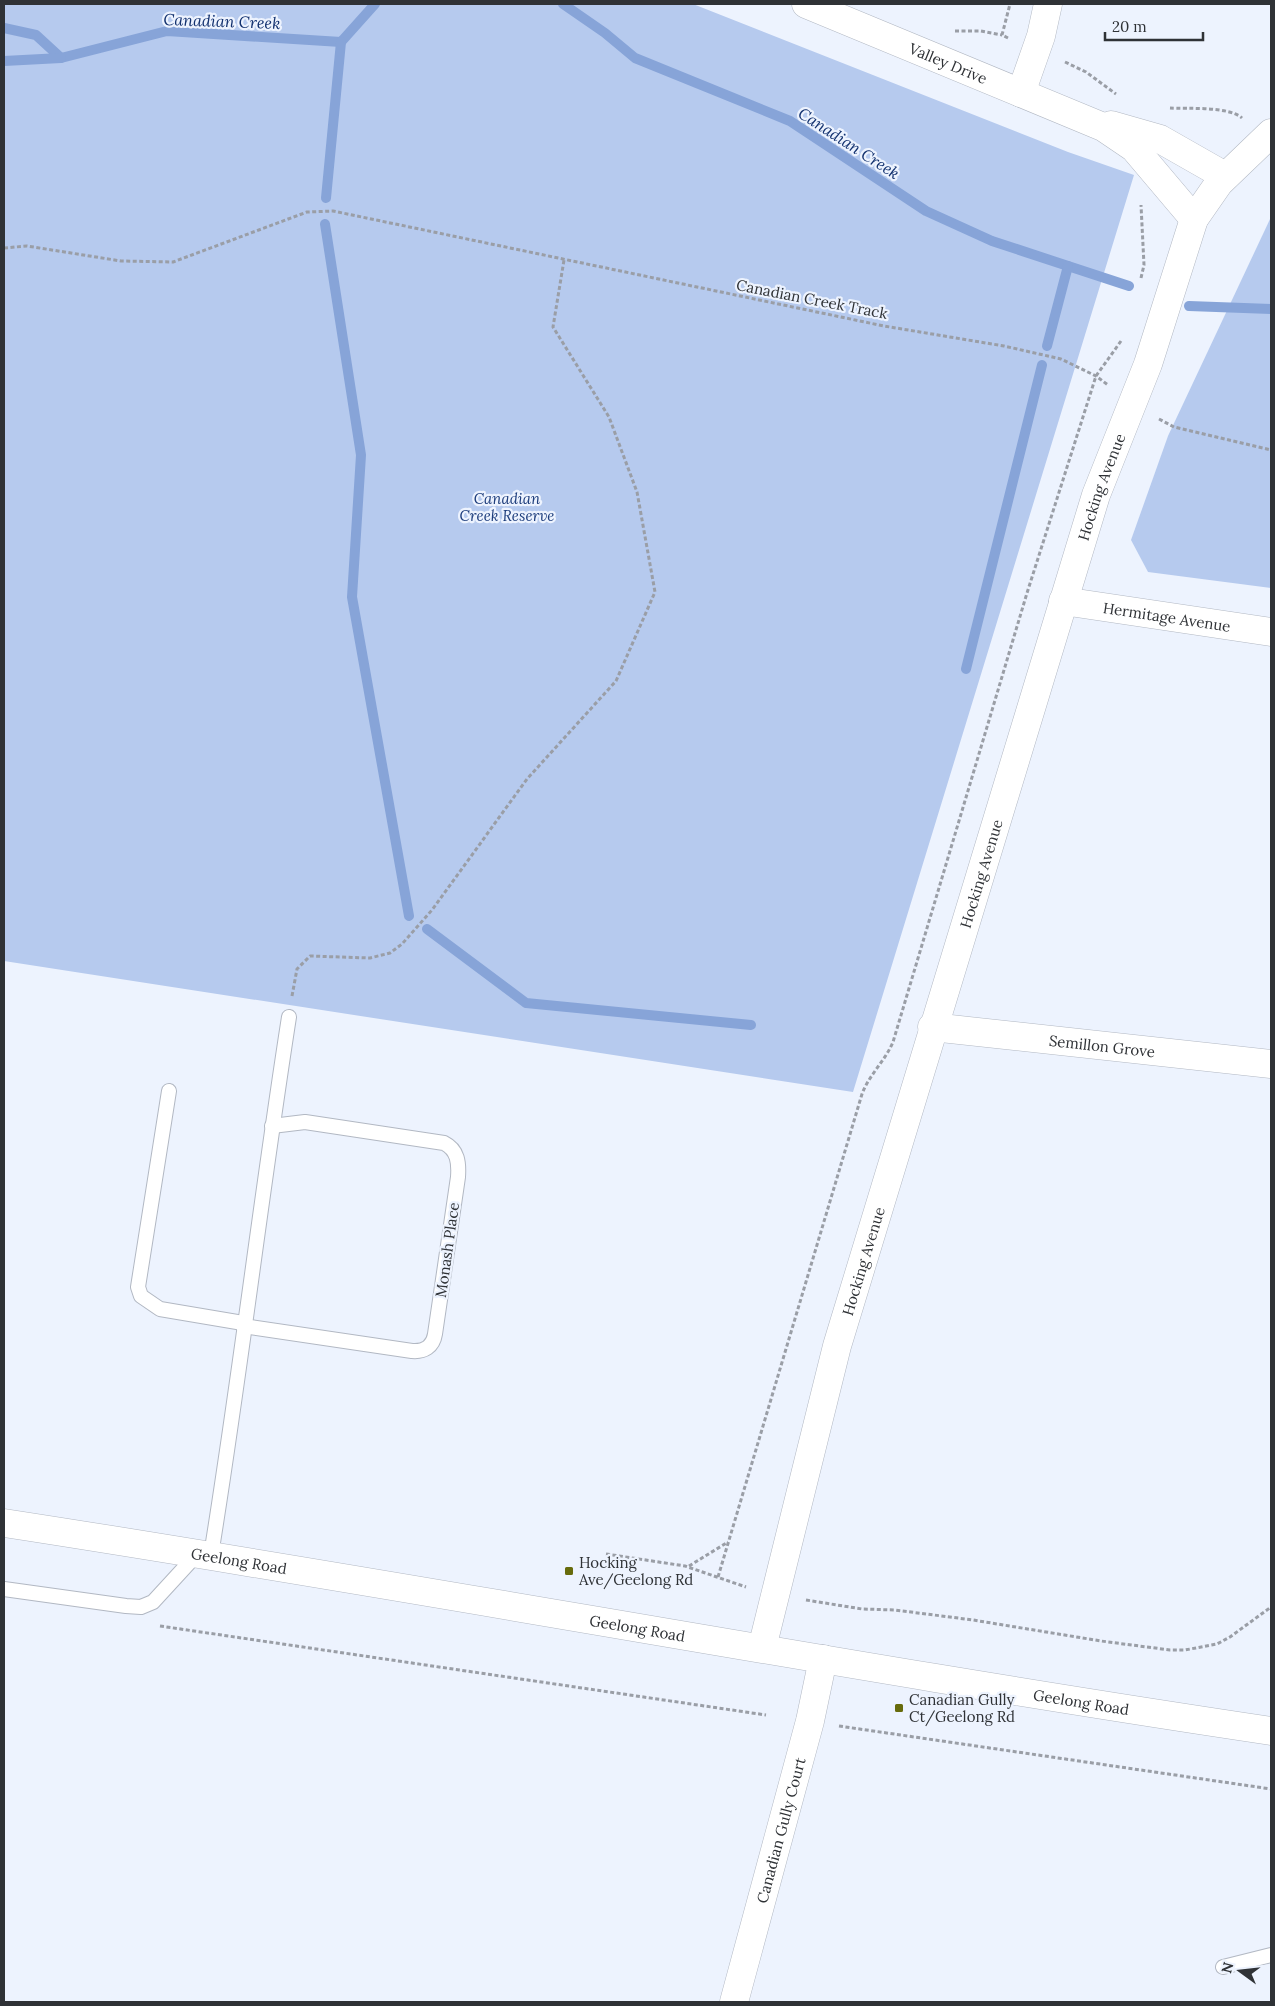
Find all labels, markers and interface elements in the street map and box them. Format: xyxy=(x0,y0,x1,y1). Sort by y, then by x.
water label: Canadian Creek xyxy=(163,9,281,33)
scale bar xyxy=(1105,10,1202,42)
text: 20 m xyxy=(1112,17,1147,36)
street label: Valley Drive xyxy=(905,38,990,88)
water label: Canadian Creek xyxy=(795,103,903,183)
street label: Canadian Creek Track xyxy=(735,275,889,323)
street label: Hocking Avenue xyxy=(1073,430,1129,543)
park label: Canadian Creek Reserve xyxy=(460,489,554,525)
street label: Hermitage Avenue xyxy=(1102,598,1232,635)
street label: Hocking Avenue xyxy=(955,817,1006,930)
street label: Semillon Grove xyxy=(1048,1030,1156,1061)
street label: Monash Place xyxy=(431,1201,463,1299)
street label: Hocking Avenue xyxy=(837,1204,888,1318)
street label: Geelong Road xyxy=(190,1543,288,1578)
place label: Hocking Ave/Geelong Rd xyxy=(578,1553,693,1590)
marker: Hocking Ave/Geelong Rd xyxy=(563,1565,575,1577)
street label: Geelong Road xyxy=(588,1610,687,1645)
street label: Geelong Road xyxy=(1032,1685,1131,1719)
place label: Canadian Gully Ct/Geelong Rd xyxy=(909,1690,1015,1727)
marker: Canadian Gully Ct/Geelong Rd xyxy=(893,1702,905,1714)
street label: Canadian Gully Court xyxy=(752,1755,809,1905)
north arrow xyxy=(1215,1946,1265,1996)
text: N xyxy=(1217,1960,1238,1975)

